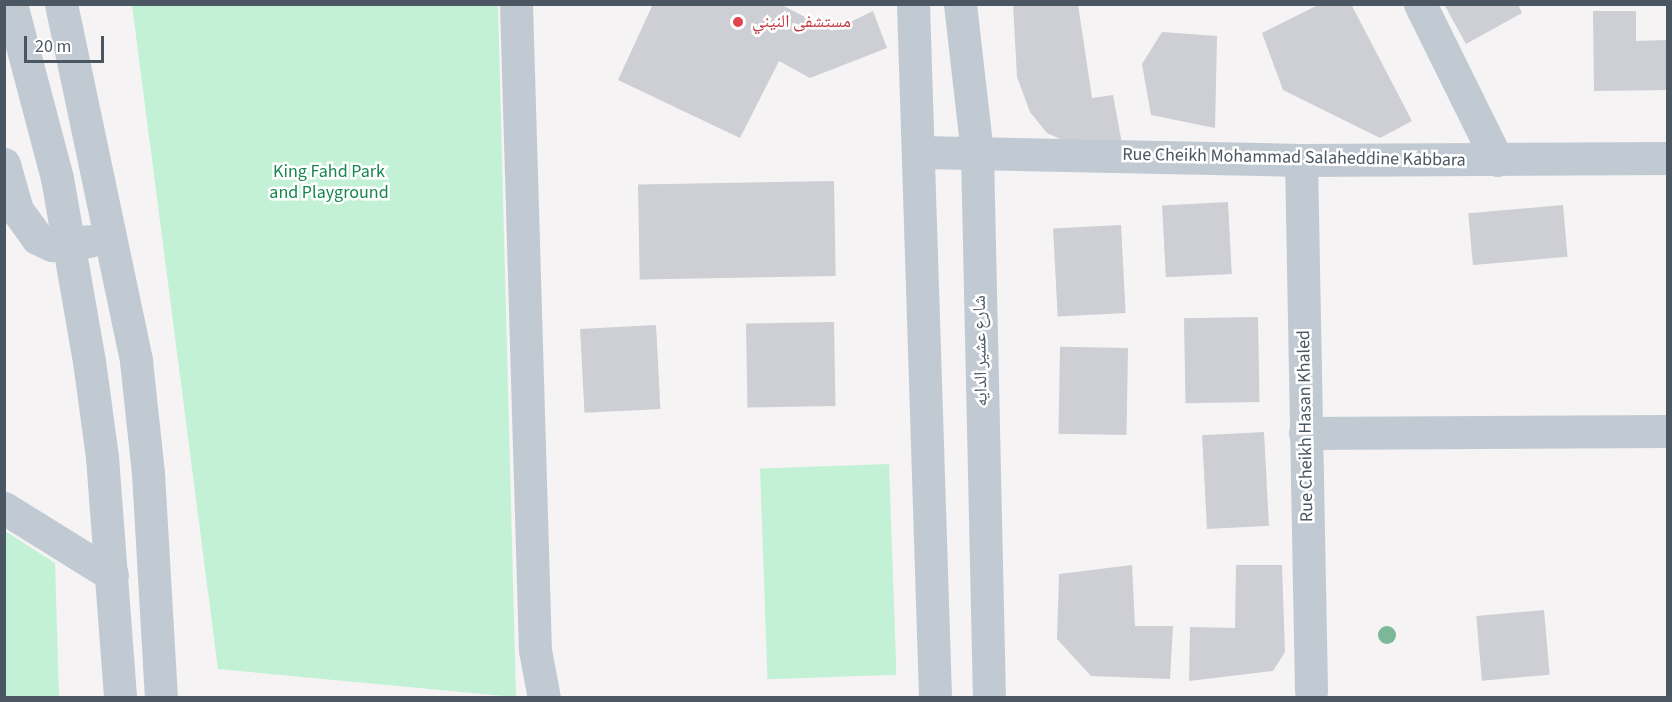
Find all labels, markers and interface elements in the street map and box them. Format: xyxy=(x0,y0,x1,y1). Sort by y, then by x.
place label: مستشفى النيني xyxy=(752,11,851,33)
marker: مستشفى النيني xyxy=(729,13,747,31)
scale bar xyxy=(27,24,106,62)
text: 20 m xyxy=(35,34,71,59)
street label: Rue Cheikh Mohammad Salaheddine Kabbara xyxy=(1122,144,1466,172)
park label: King Fahd Park and Playground xyxy=(269,162,389,204)
street label: شارع عشير الدايه xyxy=(969,295,993,407)
street label: Rue Cheikh Hasan Khaled xyxy=(1294,330,1318,522)

